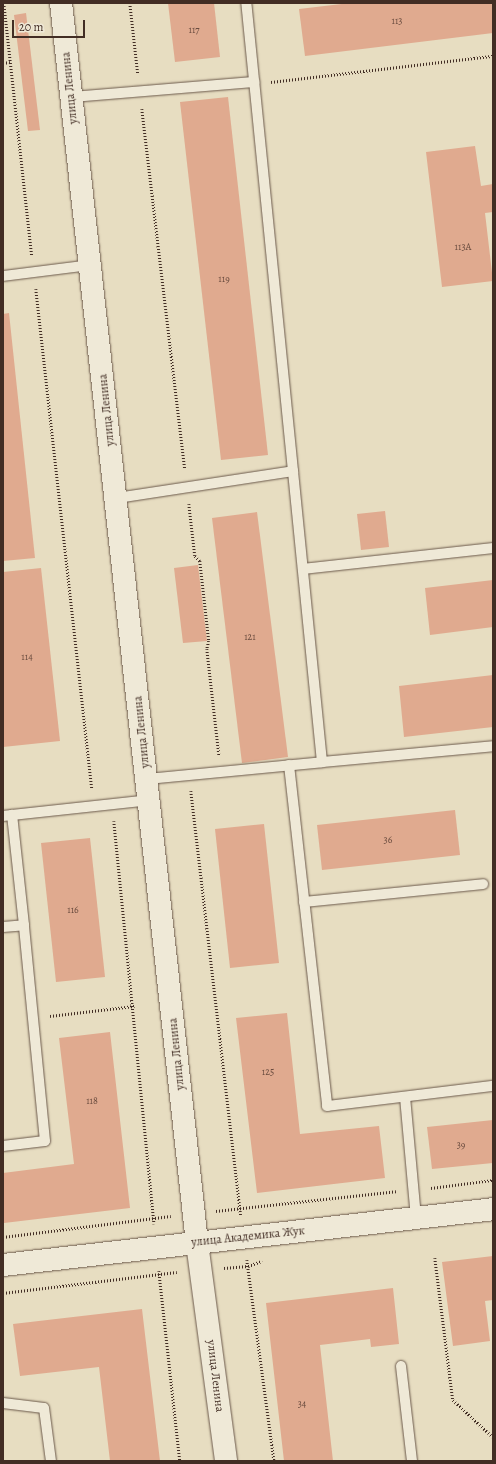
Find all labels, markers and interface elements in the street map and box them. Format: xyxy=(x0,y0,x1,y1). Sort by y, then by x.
scale bar xyxy=(14,12,87,38)
house number: 113 xyxy=(392,15,402,27)
text: 20 m xyxy=(19,19,43,35)
house number: 117 xyxy=(188,24,200,36)
street label: улица Ленина xyxy=(59,51,81,125)
house number: 113А xyxy=(455,241,471,253)
house number: 119 xyxy=(218,273,230,285)
street label: улица Ленина xyxy=(96,373,118,447)
house number: 121 xyxy=(244,631,256,643)
house number: 114 xyxy=(21,651,33,663)
street label: улица Ленина xyxy=(131,695,153,769)
house number: 36 xyxy=(384,834,392,846)
house number: 116 xyxy=(67,904,79,916)
street label: улица Ленина xyxy=(166,1017,188,1091)
house number: 125 xyxy=(262,1066,274,1078)
house number: 118 xyxy=(86,1095,98,1107)
house number: 39 xyxy=(457,1139,465,1151)
street label: улица Академика Жук xyxy=(191,1224,305,1250)
street label: улица Ленина xyxy=(203,1339,227,1413)
house number: 34 xyxy=(298,1398,306,1410)

